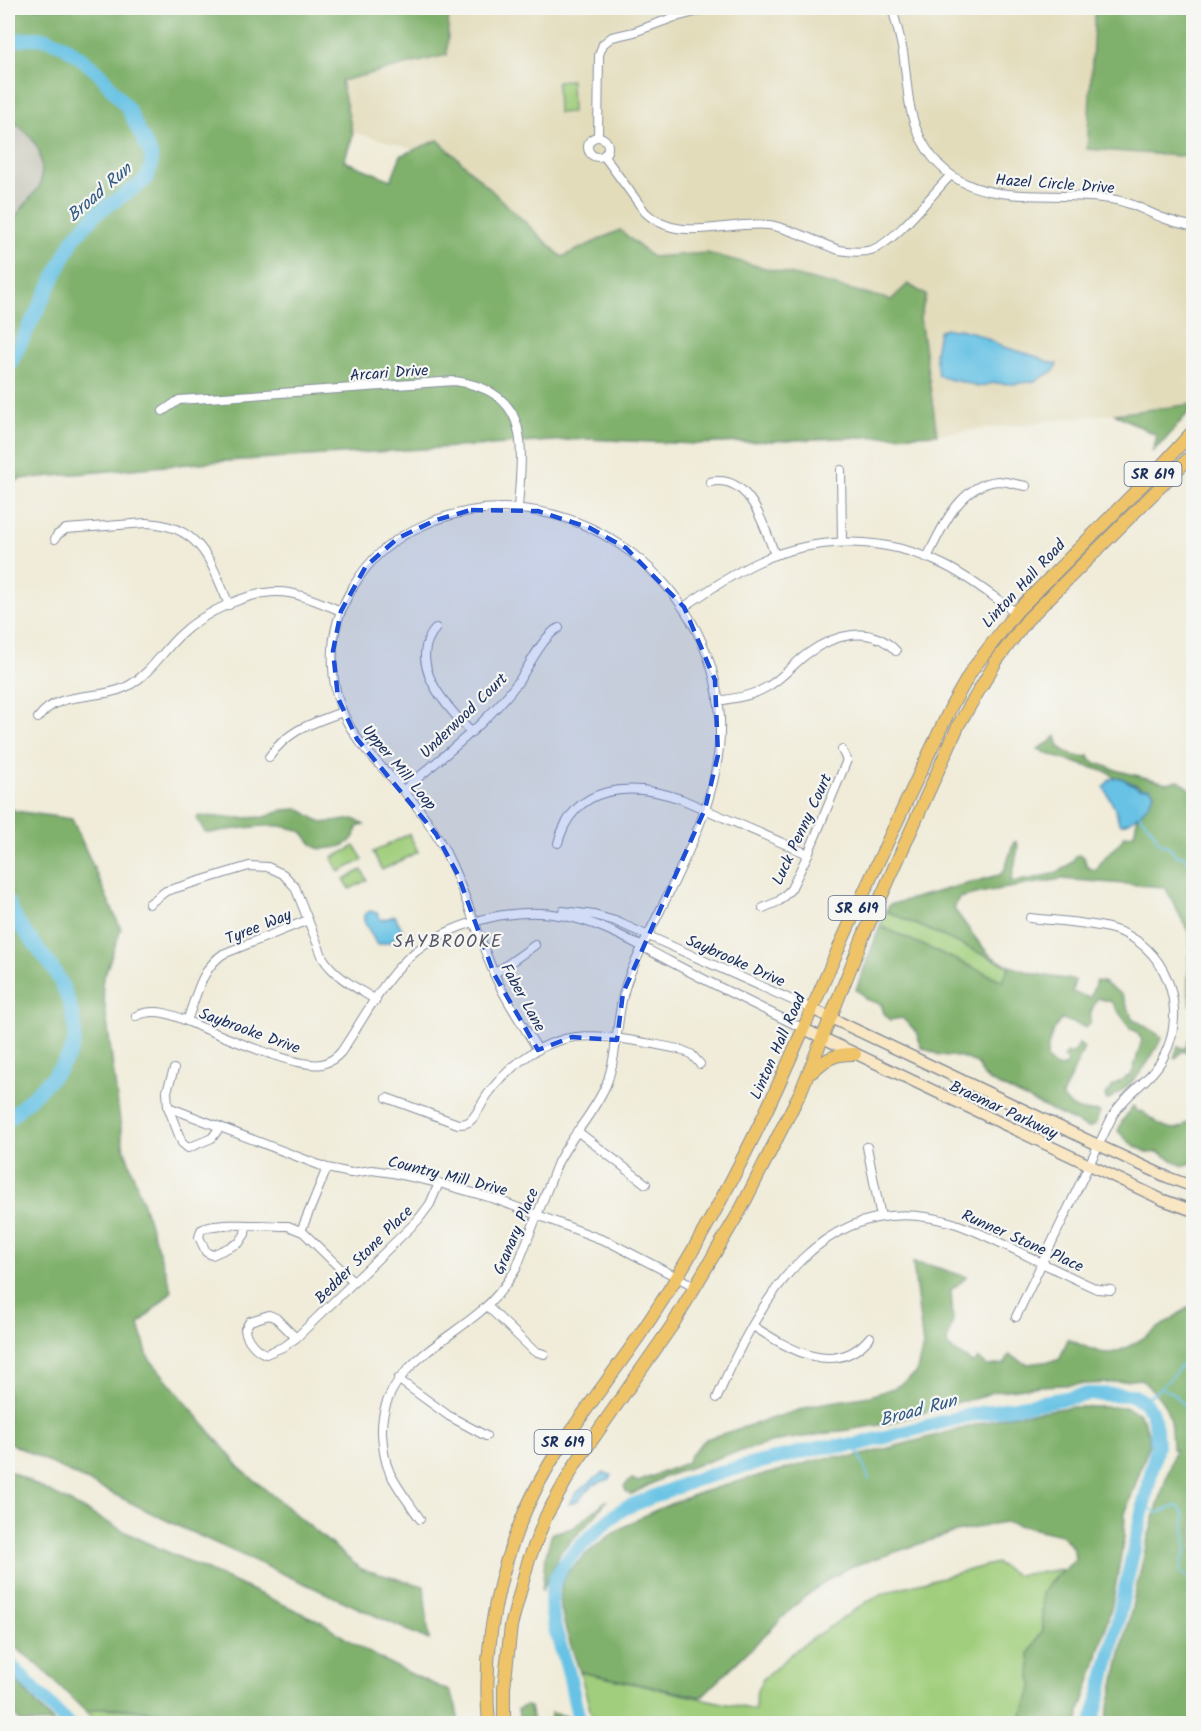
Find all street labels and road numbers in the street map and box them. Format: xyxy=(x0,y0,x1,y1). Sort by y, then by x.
street label: Hazel Circle Drive xyxy=(994,168,1115,201)
street label: Arcari Drive xyxy=(349,358,429,389)
road number: SR 619 xyxy=(1124,462,1182,486)
street label: Linton Hall Road xyxy=(976,533,1073,634)
street label: Underwood Court xyxy=(414,667,514,765)
street label: Upper Mill Loop xyxy=(355,720,443,817)
street label: Luck Penny Court xyxy=(766,769,839,889)
road number: SR 619 xyxy=(828,896,886,920)
street label: Tyree Way xyxy=(222,903,296,952)
street label: Saybrooke Drive xyxy=(682,928,789,994)
street label: Faber Lane xyxy=(494,959,552,1037)
street label: Linton Hall Road xyxy=(744,989,813,1104)
street label: Saybrooke Drive xyxy=(195,1002,304,1061)
street label: Braemar Parkway xyxy=(945,1074,1062,1147)
street label: Country Mill Drive xyxy=(385,1150,510,1203)
street label: Granary Place xyxy=(487,1184,546,1279)
street label: Bedder Stone Place xyxy=(309,1200,419,1310)
street label: Runner Stone Place xyxy=(957,1203,1088,1280)
road number: SR 619 xyxy=(534,1430,592,1454)

